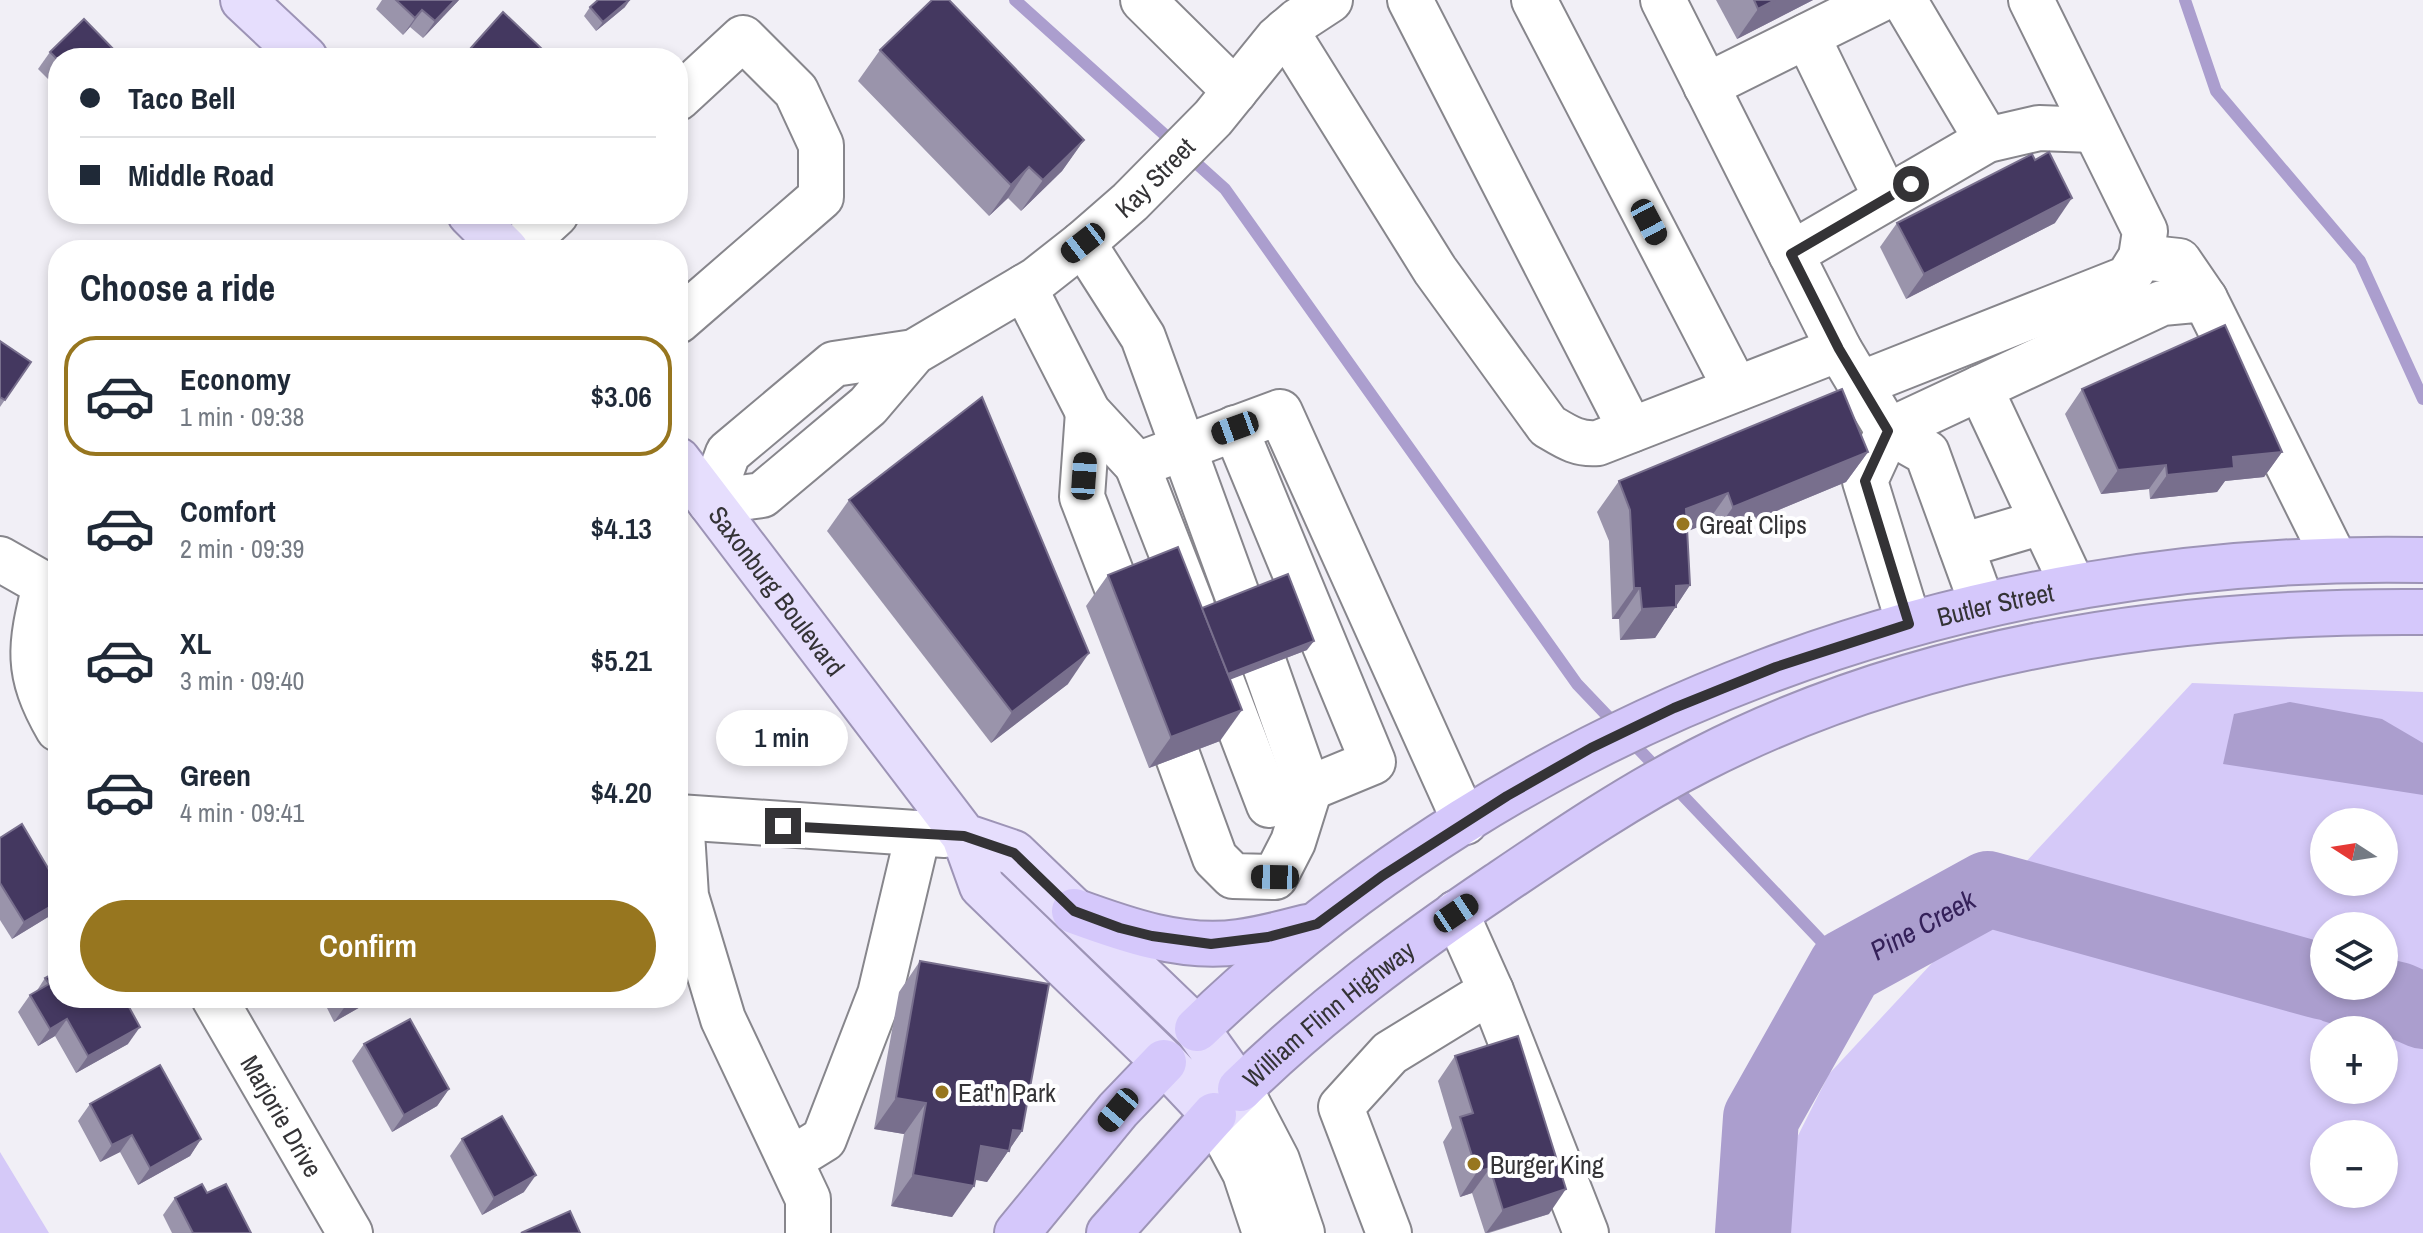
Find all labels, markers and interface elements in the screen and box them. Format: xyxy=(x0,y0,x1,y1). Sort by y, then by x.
text: Taco Bell xyxy=(128,78,236,118)
street label: Kay Street xyxy=(1107,129,1202,225)
text: Middle Road xyxy=(128,155,274,195)
route start xyxy=(1893,166,1929,202)
car xyxy=(1627,195,1671,249)
car xyxy=(1057,219,1109,267)
text: Choose a ride xyxy=(80,264,275,312)
text: Economy xyxy=(180,359,291,399)
icon: car xyxy=(84,360,156,432)
text: $3.06 xyxy=(590,376,652,416)
text: 1 min · 09:38 xyxy=(180,399,304,434)
car xyxy=(1208,409,1262,447)
car xyxy=(1070,451,1098,501)
text: Comfort xyxy=(180,491,276,531)
icon: car xyxy=(84,492,156,564)
street label: Saxonburg Boulevard xyxy=(701,498,853,683)
place label: Great Clips xyxy=(1699,507,1807,542)
text: $4.13 xyxy=(590,508,652,548)
marker: Great Clips xyxy=(1674,515,1692,533)
text: 2 min · 09:39 xyxy=(180,531,304,566)
street label: Butler Street xyxy=(1933,574,2057,634)
text: XL xyxy=(180,623,211,663)
icon: car xyxy=(84,624,156,696)
text: $5.21 xyxy=(590,640,652,680)
text: 3 min · 09:40 xyxy=(180,663,304,698)
callout: 1 min xyxy=(717,710,849,766)
text: 1 min xyxy=(755,720,809,755)
text: Green xyxy=(180,755,251,795)
icon: car xyxy=(84,756,156,828)
text: $4.20 xyxy=(590,772,652,812)
text: 4 min · 09:41 xyxy=(180,795,304,830)
route end xyxy=(765,808,801,844)
north arrow xyxy=(2310,808,2398,896)
map controls xyxy=(2310,808,2398,1208)
car xyxy=(1251,865,1299,889)
water label: Pine Creek xyxy=(1863,880,1983,969)
car xyxy=(1429,890,1483,936)
button: Confirm xyxy=(80,900,656,992)
button: layers xyxy=(2310,912,2398,1000)
street label: William Flinn Highway xyxy=(1235,932,1421,1095)
button: + xyxy=(2310,1016,2398,1104)
street label: Marjorie Drive xyxy=(233,1048,331,1183)
place label: Eat'n Park xyxy=(958,1075,1056,1110)
marker: Eat'n Park xyxy=(933,1083,951,1101)
car xyxy=(1093,1084,1143,1136)
button: − xyxy=(2310,1120,2398,1208)
place label: Burger King xyxy=(1490,1147,1604,1182)
marker: Burger King xyxy=(1465,1155,1483,1173)

